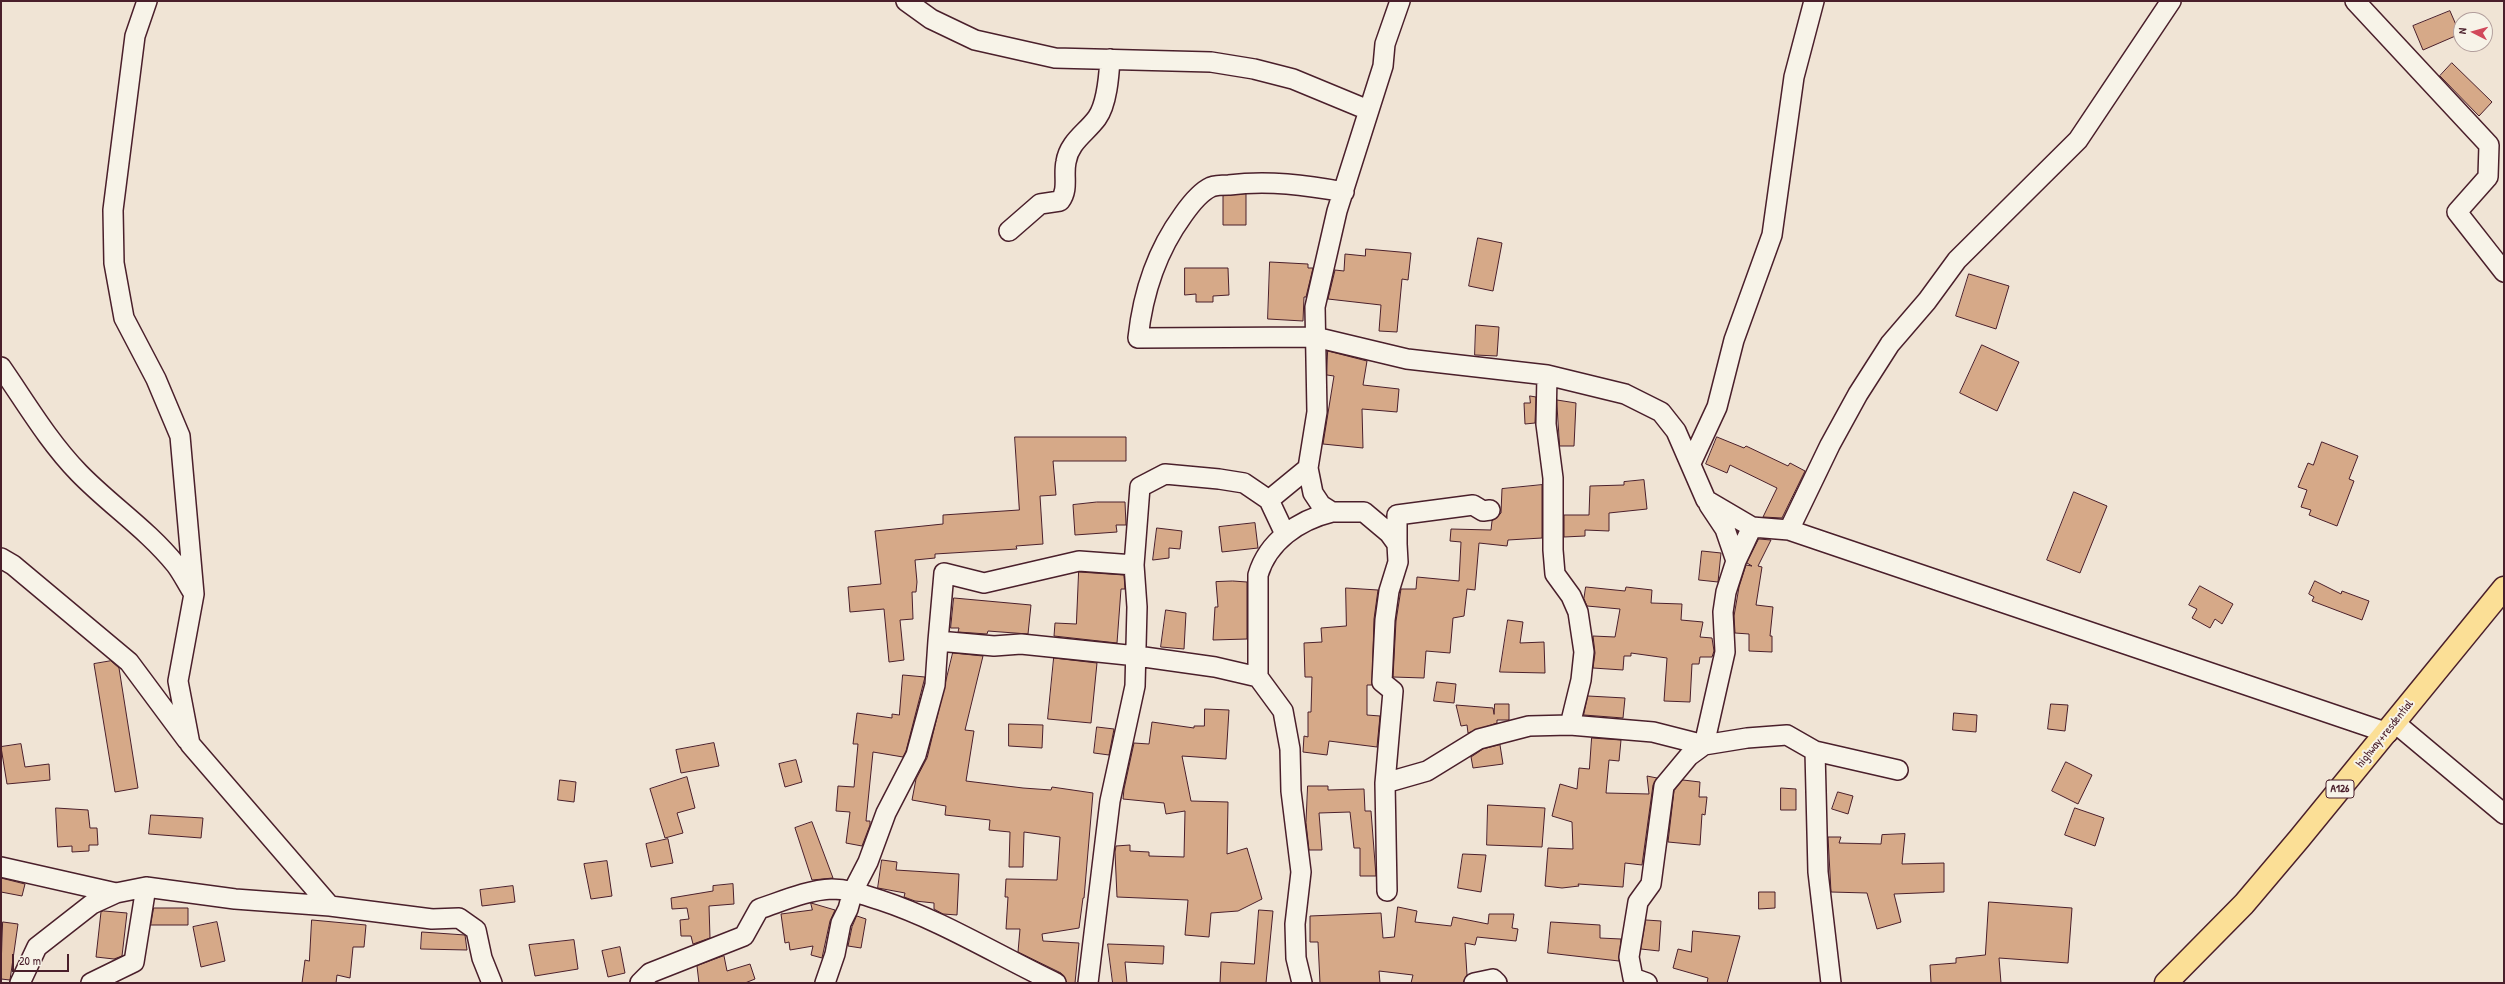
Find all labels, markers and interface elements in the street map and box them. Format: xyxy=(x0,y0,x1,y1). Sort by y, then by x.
north arrow xyxy=(2453,12,2493,52)
text: N xyxy=(2455,27,2469,35)
street label: highway+resdential xyxy=(2353,697,2417,771)
road number: A126 xyxy=(2326,780,2354,798)
scale bar xyxy=(14,946,71,972)
text: 20 m xyxy=(19,952,41,969)

